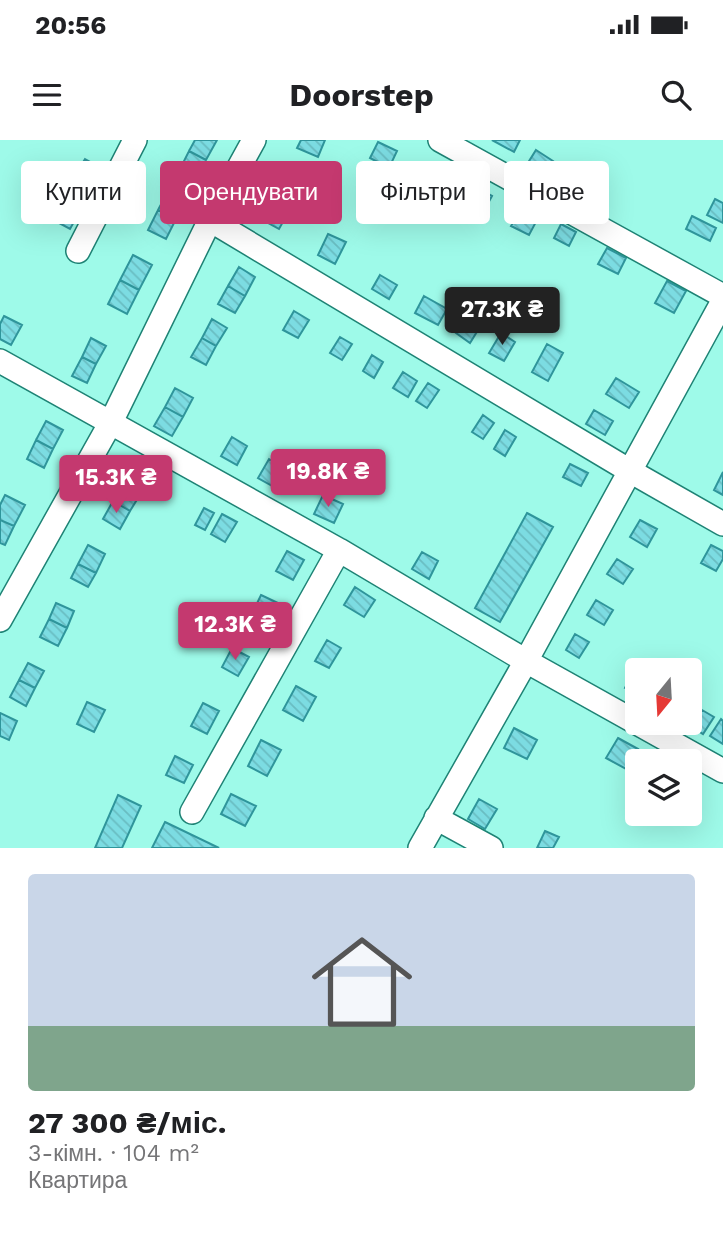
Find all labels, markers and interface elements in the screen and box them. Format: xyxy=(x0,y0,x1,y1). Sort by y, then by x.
text: 20:56 xyxy=(35,10,106,40)
icon: menu xyxy=(28,76,66,114)
text: Doorstep xyxy=(289,76,434,114)
icon: search xyxy=(657,76,695,114)
chip: Купити xyxy=(21,161,146,224)
chip: Орендувати xyxy=(160,161,342,224)
chip: Фільтри xyxy=(356,161,490,224)
chip: Нове xyxy=(504,161,609,224)
pin: 27.3K ₴ xyxy=(437,288,567,347)
text: 27.3K ₴ xyxy=(461,296,543,323)
pin: 19.8K ₴ xyxy=(263,450,393,509)
pin: 15.3K ₴ xyxy=(51,456,181,515)
text: 19.8K ₴ xyxy=(287,458,369,485)
text: 15.3K ₴ xyxy=(75,464,157,491)
pin: 12.3K ₴ xyxy=(170,602,300,662)
text: 12.3K ₴ xyxy=(194,611,276,638)
north arrow xyxy=(625,658,702,735)
map controls xyxy=(625,658,702,826)
button: layers xyxy=(625,749,702,826)
icon: home xyxy=(299,919,425,1045)
text: 27 300 ₴/міс. xyxy=(28,1105,226,1140)
text: 3-кімн. · 104 m² xyxy=(28,1140,199,1167)
text: Квартира xyxy=(28,1167,127,1194)

